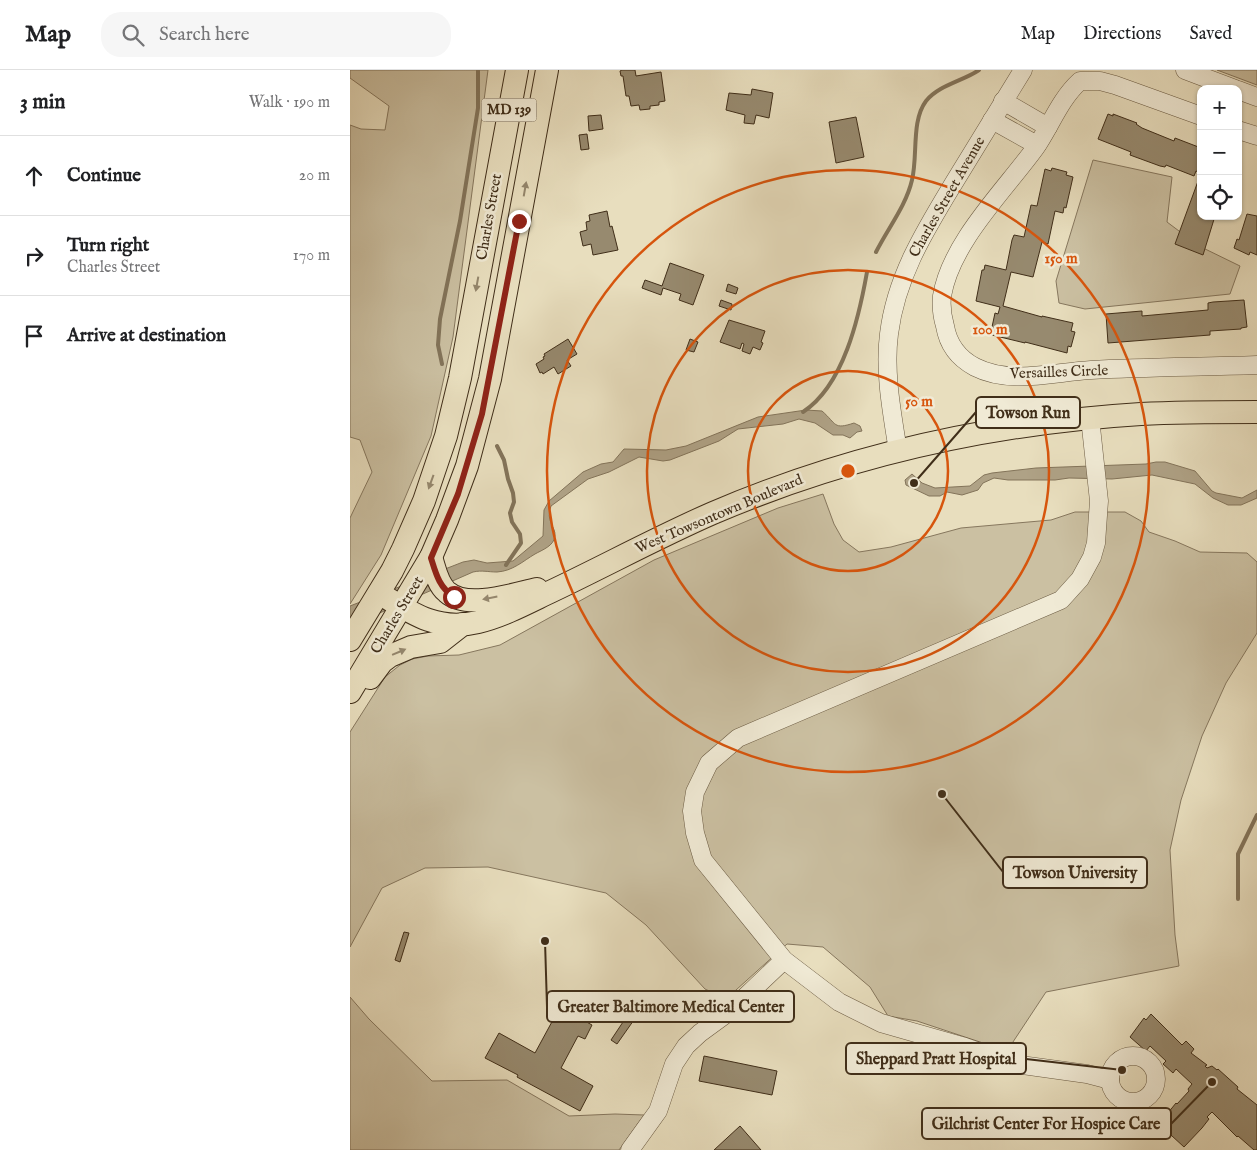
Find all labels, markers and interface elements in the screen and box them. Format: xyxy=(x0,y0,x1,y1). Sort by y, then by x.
search box xyxy=(101,12,451,57)
text: Map xyxy=(25,19,71,50)
icon: search xyxy=(119,21,147,49)
text: Search here xyxy=(159,23,250,47)
text: Map xyxy=(1021,23,1055,46)
text: Directions xyxy=(1083,23,1161,46)
text: Saved xyxy=(1189,23,1232,46)
map controls xyxy=(1197,85,1242,220)
button: + xyxy=(1197,85,1242,130)
text: 3 min xyxy=(20,89,65,116)
text: Walk · 190 m xyxy=(249,93,330,113)
road number: MD 139 xyxy=(482,98,536,122)
button: − xyxy=(1197,130,1242,175)
street label: Charles Street Avenue xyxy=(905,133,989,261)
icon: ahead xyxy=(20,162,48,190)
text: Continue xyxy=(67,164,141,188)
text: 20 m xyxy=(299,166,330,186)
street label: Charles Street xyxy=(472,172,506,262)
button: locate xyxy=(1197,175,1242,220)
one-way arrow xyxy=(521,181,529,197)
route end xyxy=(508,210,531,233)
text: Turn right xyxy=(67,234,149,258)
icon: right xyxy=(20,242,48,270)
text: 170 m xyxy=(293,246,330,266)
text: 150 m xyxy=(1044,249,1078,268)
text: Charles Street xyxy=(67,258,160,278)
one-way arrow xyxy=(472,276,480,292)
text: 100 m xyxy=(972,320,1008,339)
icon: arrive xyxy=(20,322,48,350)
text: Arrive at destination xyxy=(67,324,226,348)
street label: Versailles Circle xyxy=(1009,361,1109,383)
text: 50 m xyxy=(905,392,933,411)
callout: Towson Run xyxy=(976,397,1080,428)
text: Towson Run xyxy=(985,404,1071,424)
centre of rings xyxy=(839,462,857,480)
street label: West Towsontown Boulevard xyxy=(632,470,807,558)
one-way arrow xyxy=(427,475,434,490)
street label: Charles Street xyxy=(366,573,428,657)
route start xyxy=(443,586,466,609)
one-way arrow xyxy=(482,595,498,603)
one-way arrow xyxy=(392,647,406,655)
callout: Towson University xyxy=(1003,857,1147,888)
text: Towson University xyxy=(1012,864,1138,884)
callout: Greater Baltimore Medical Center xyxy=(547,991,794,1022)
text: Greater Baltimore Medical Center xyxy=(558,998,785,1018)
callout: Sheppard Pratt Hospital xyxy=(846,1043,1026,1074)
text: Sheppard Pratt Hospital xyxy=(856,1050,1017,1070)
callout: Gilchrist Center For Hospice Care xyxy=(922,1108,1171,1139)
text: Gilchrist Center For Hospice Care xyxy=(932,1115,1161,1135)

